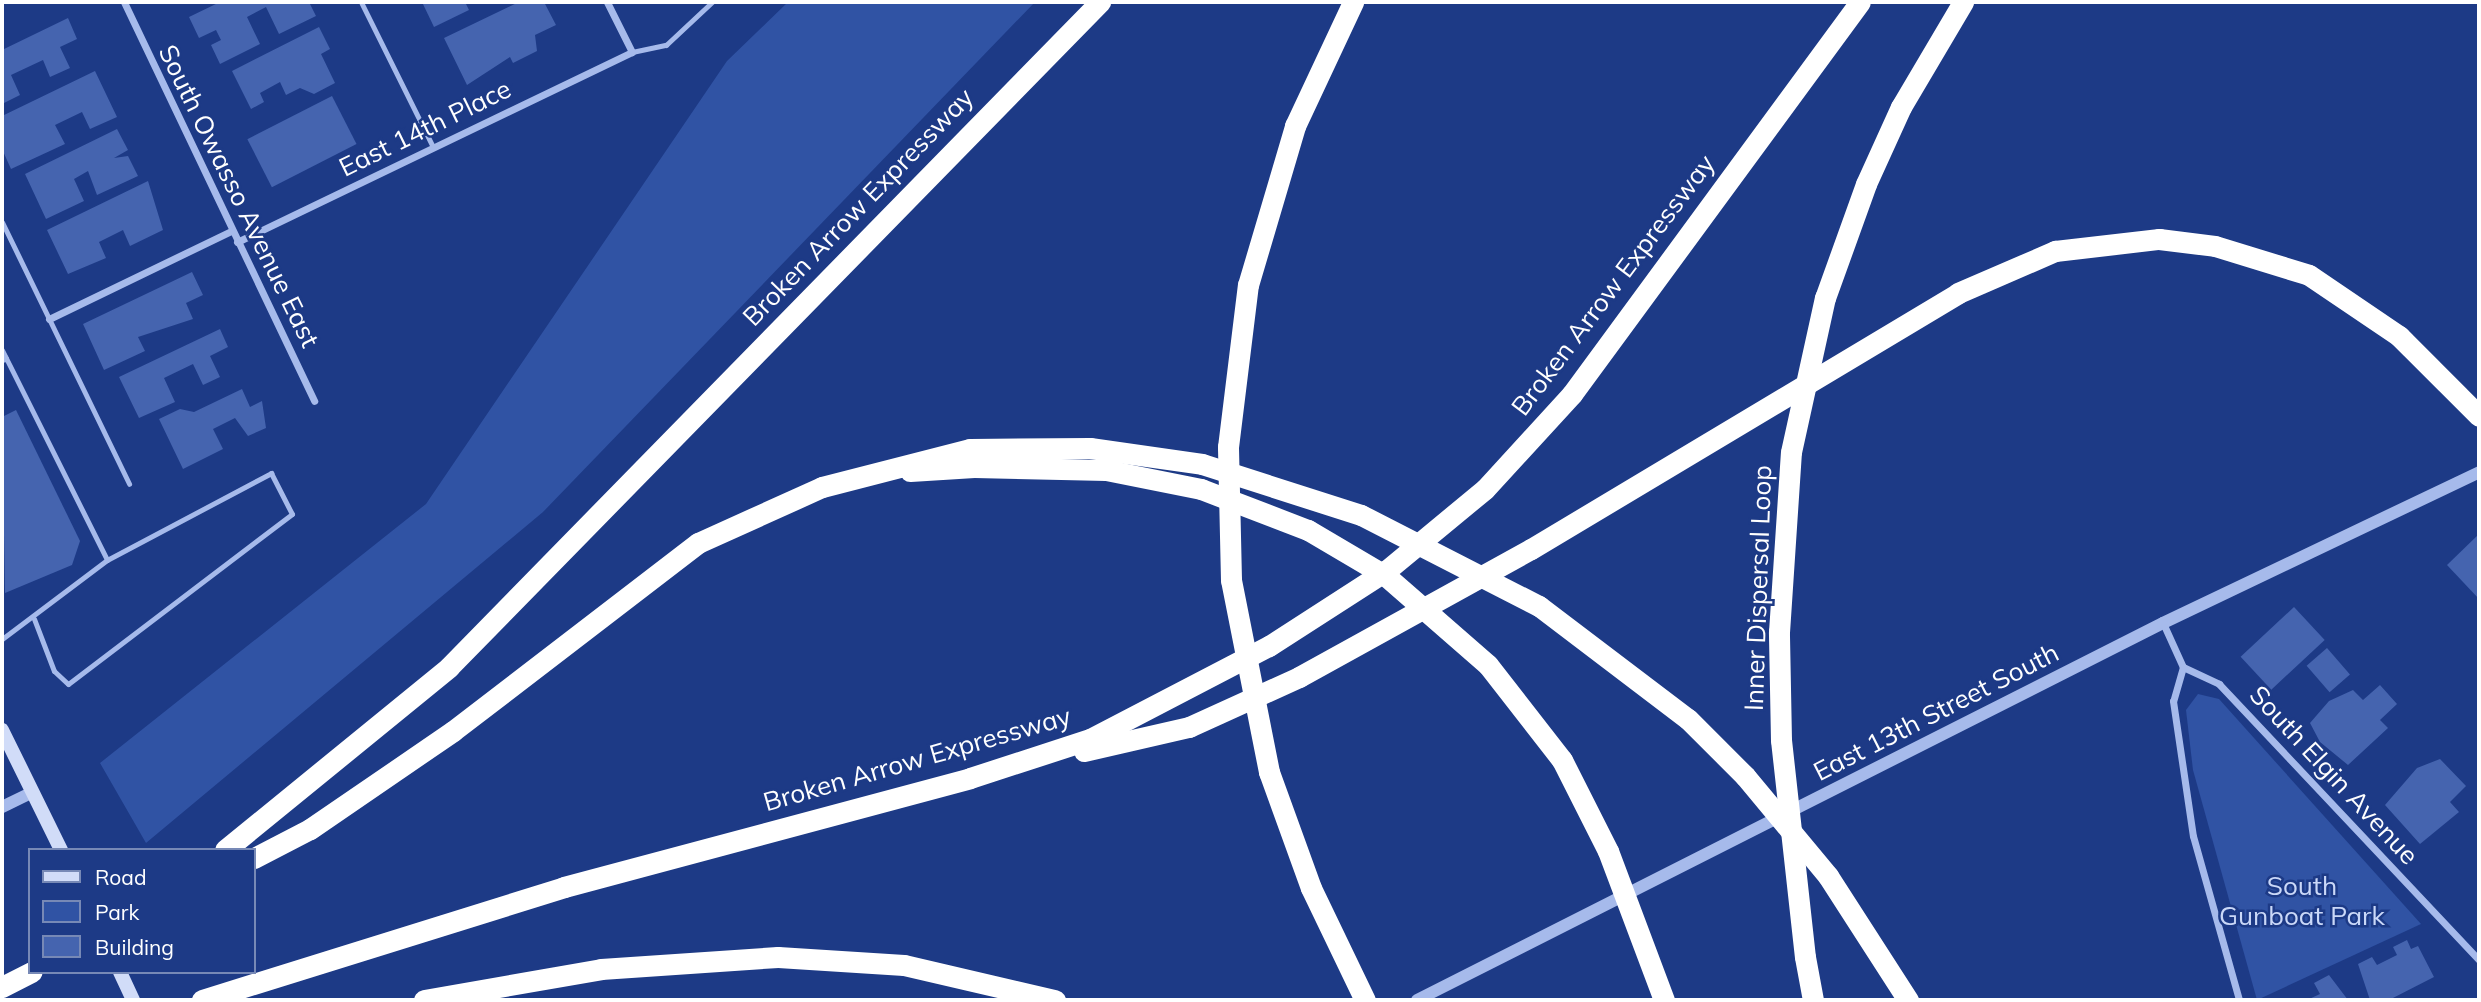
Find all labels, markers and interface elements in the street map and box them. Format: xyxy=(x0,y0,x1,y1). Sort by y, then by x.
street label: South Owasso Avenue East xyxy=(152,40,326,352)
street label: East 14th Place xyxy=(334,73,516,183)
street label: Broken Arrow Expressway xyxy=(736,82,980,332)
street label: Broken Arrow Expressway xyxy=(1505,149,1721,421)
street label: Inner Dispersal Loop xyxy=(1738,465,1778,711)
street label: East 13th Street South xyxy=(1808,637,2064,787)
street label: South Elgin Avenue xyxy=(2243,679,2425,871)
street label: Broken Arrow Expressway xyxy=(760,700,1074,818)
legend xyxy=(28,848,256,974)
text: Road xyxy=(95,864,146,890)
park label: South Gunboat Park xyxy=(2219,870,2385,931)
text: Park xyxy=(95,899,139,925)
text: Building xyxy=(95,934,174,960)

